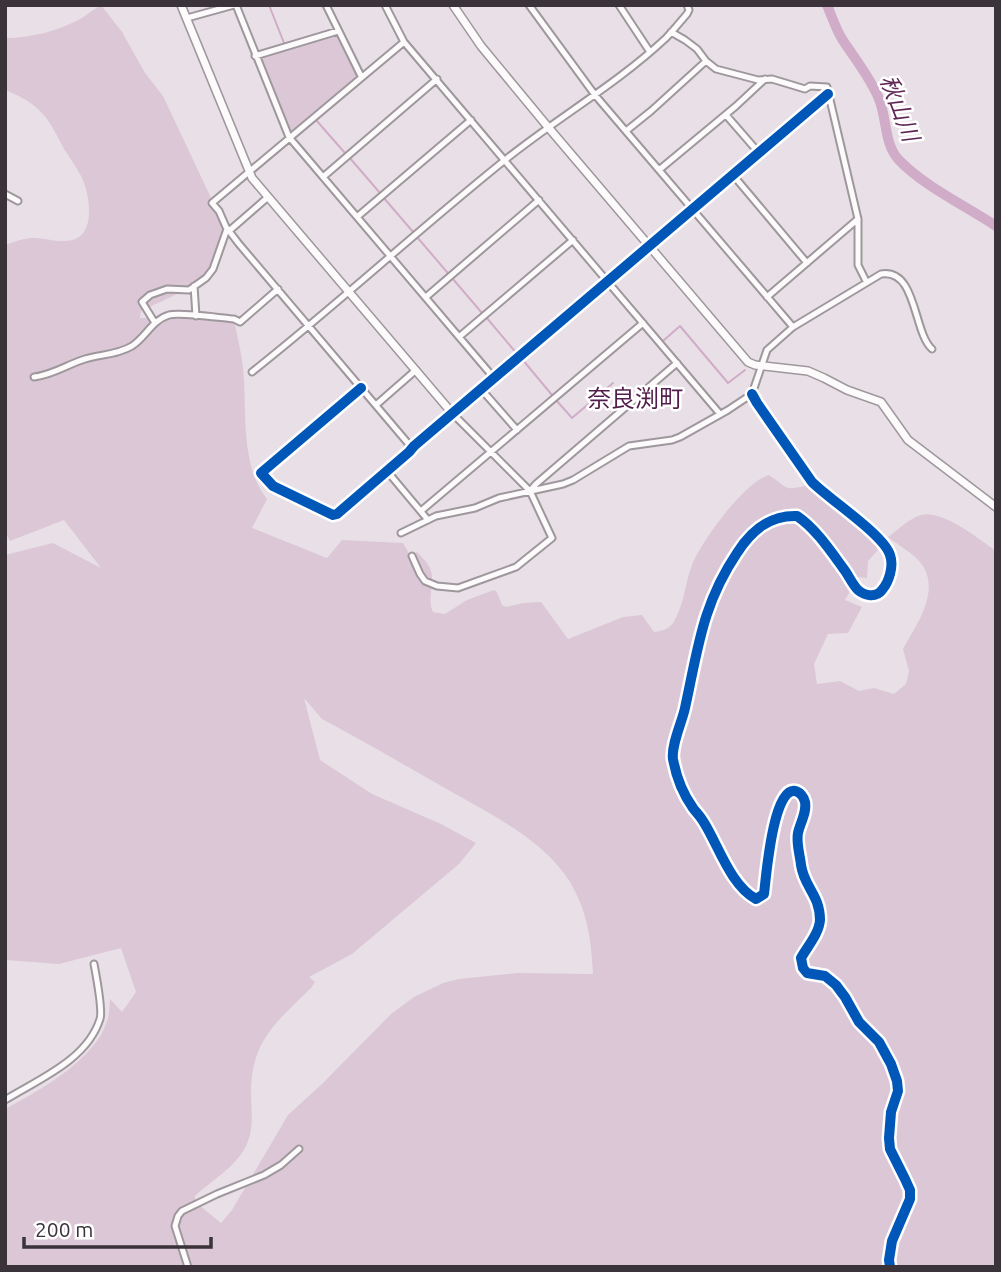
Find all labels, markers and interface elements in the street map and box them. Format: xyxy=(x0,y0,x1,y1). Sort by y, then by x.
water label: 秋山川 xyxy=(876,71,925,147)
district label: 奈良渕町 xyxy=(587,385,683,412)
scale bar xyxy=(24,1206,212,1250)
text: 200 m xyxy=(35,1217,93,1241)

